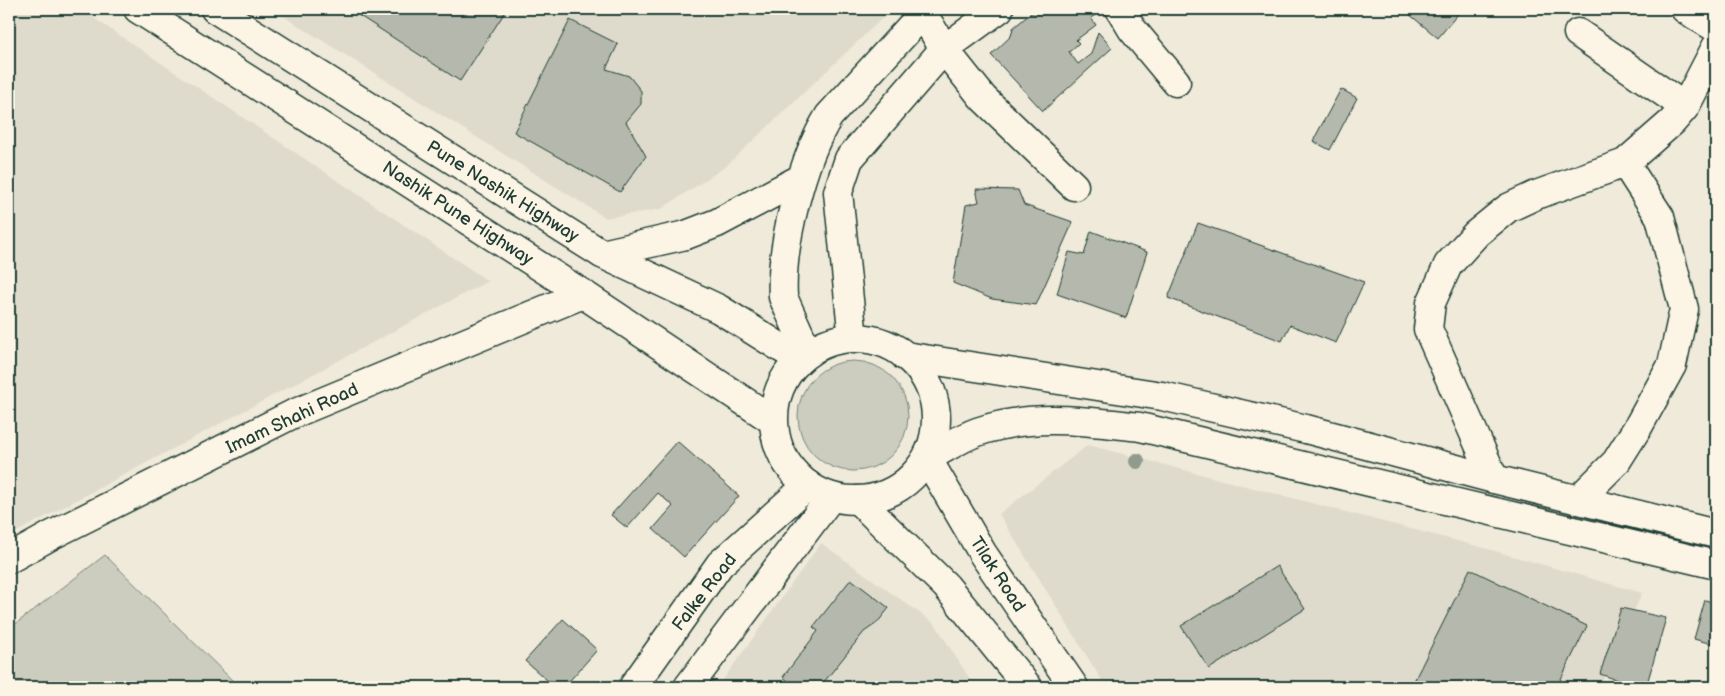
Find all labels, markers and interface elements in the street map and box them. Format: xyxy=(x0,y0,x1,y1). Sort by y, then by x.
street label: Pune Nashik Highway xyxy=(423,136,583,247)
street label: Nashik Pune Highway xyxy=(378,157,538,270)
street label: Imam Shahi Road xyxy=(223,379,362,458)
street label: Tilak Road xyxy=(965,533,1030,616)
street label: Falke Road xyxy=(668,550,741,635)

